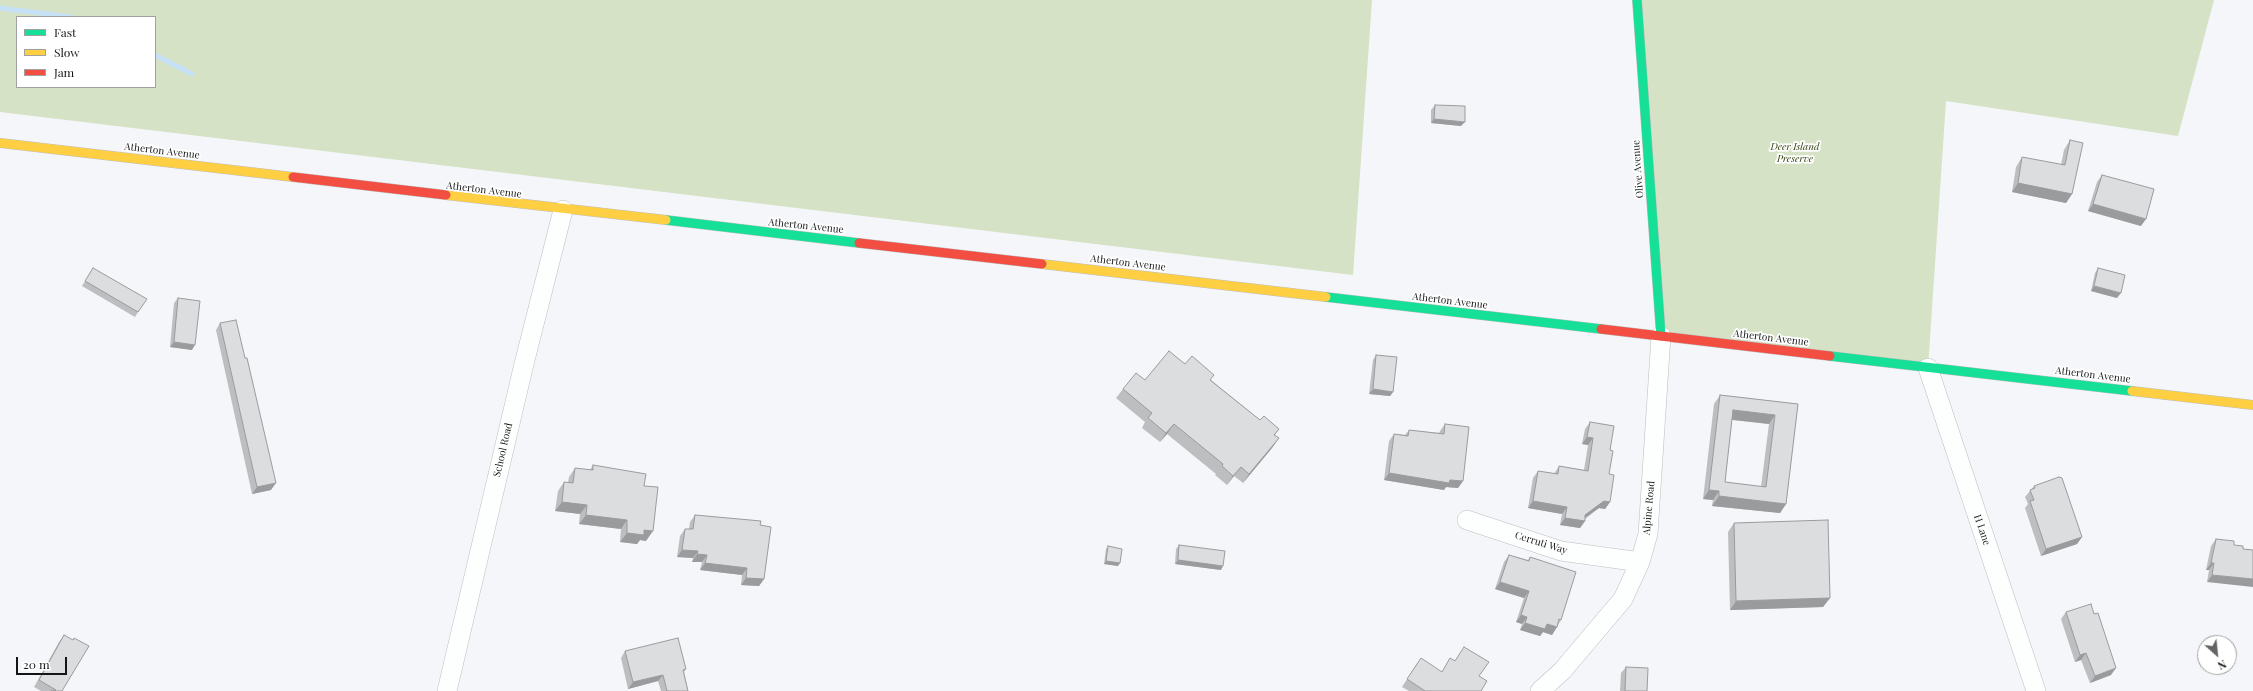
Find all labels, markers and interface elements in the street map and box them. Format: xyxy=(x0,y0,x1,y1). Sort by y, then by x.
legend xyxy=(16,16,156,88)
text: Fast xyxy=(54,24,76,40)
text: Slow xyxy=(54,44,80,60)
text: Jam xyxy=(54,64,74,80)
street label: Olive Avenue xyxy=(1630,139,1646,199)
street label: Atherton Avenue xyxy=(124,140,200,162)
park label: Deer Island Preserve xyxy=(1771,141,1819,164)
street label: Atherton Avenue xyxy=(446,179,522,201)
street label: Atherton Avenue xyxy=(768,216,844,236)
street label: Atherton Avenue xyxy=(1090,252,1166,274)
street label: Atherton Avenue xyxy=(1412,290,1488,312)
street label: Atherton Avenue xyxy=(1733,327,1809,349)
street label: Atherton Avenue xyxy=(2055,364,2131,386)
street label: School Road xyxy=(491,422,515,478)
street label: Alpine Road xyxy=(1641,480,1657,536)
street label: H Lane xyxy=(1971,513,1993,547)
street label: Cerruti Way xyxy=(1513,529,1569,557)
north arrow xyxy=(2197,635,2237,675)
scale bar xyxy=(18,649,69,675)
text: 20 m xyxy=(23,656,50,672)
text: N xyxy=(2215,657,2229,674)

